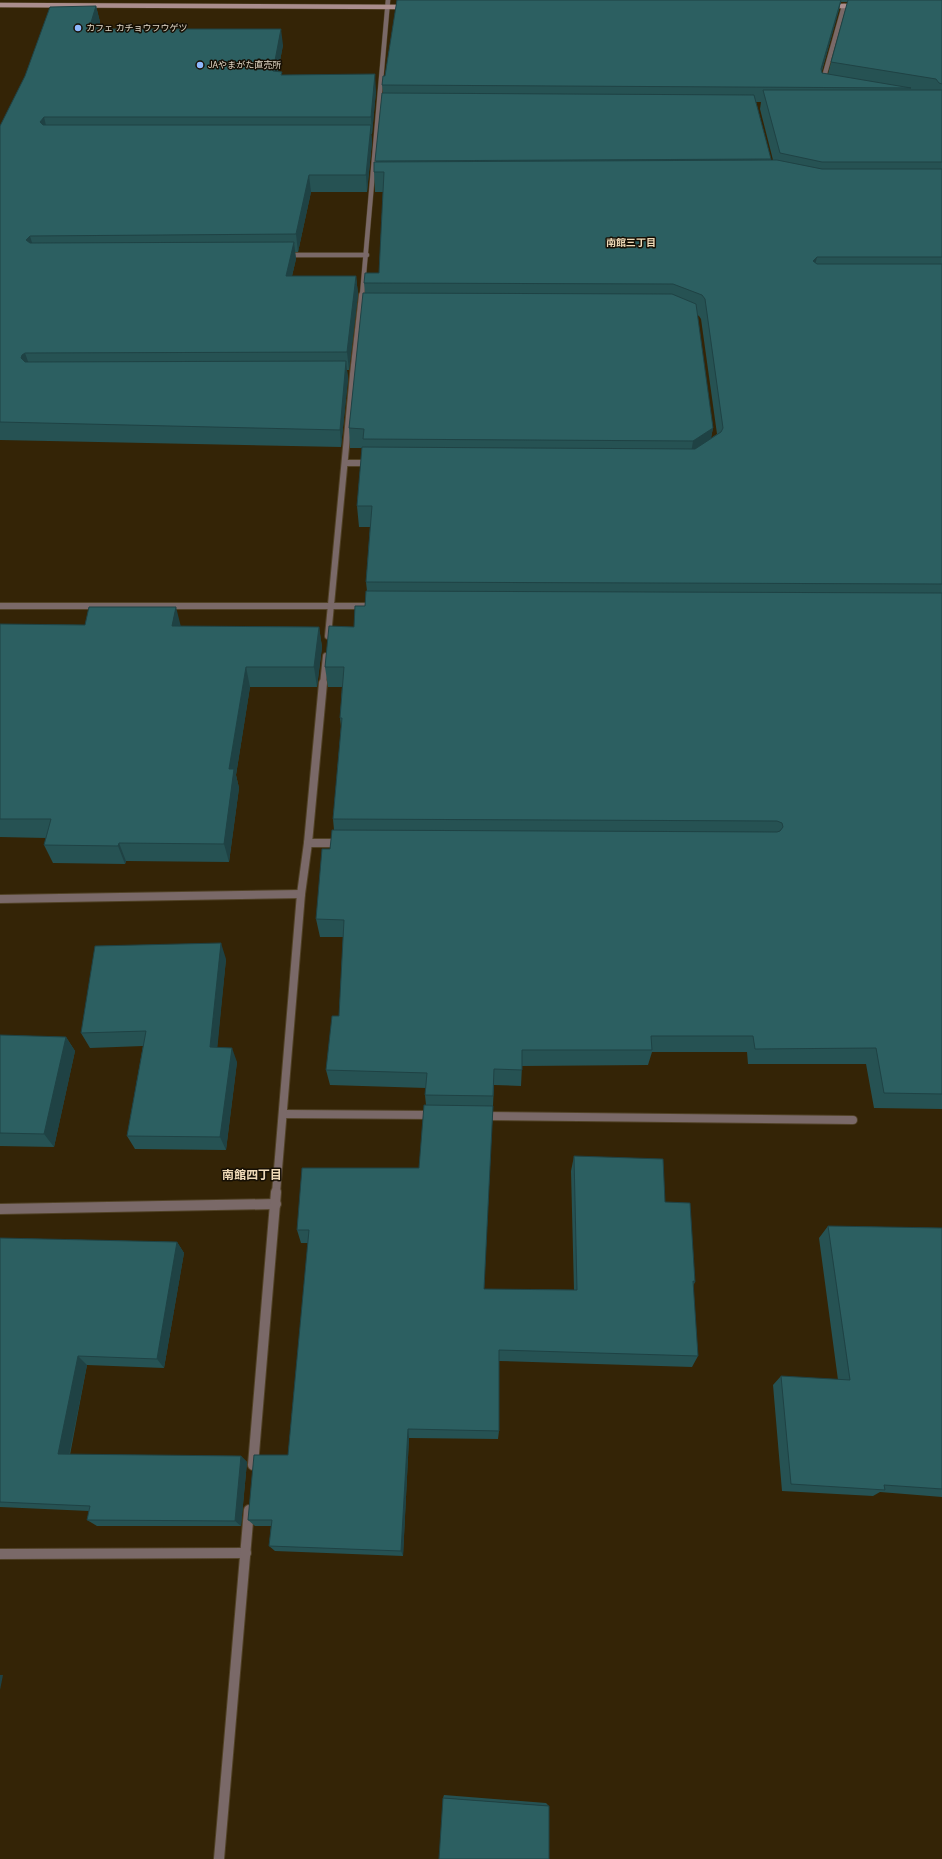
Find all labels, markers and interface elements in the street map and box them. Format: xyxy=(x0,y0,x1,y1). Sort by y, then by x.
place label: カフェ カチョウフウゲツ xyxy=(86,22,187,34)
marker: カフェ カチョウフウゲツ xyxy=(73,23,83,33)
place label: JAやまがた直売所 xyxy=(208,59,281,71)
marker: JAやまがた直売所 xyxy=(195,60,205,70)
district label: 南館三丁目 xyxy=(606,236,656,249)
district label: 南館四丁目 xyxy=(222,1167,282,1183)

